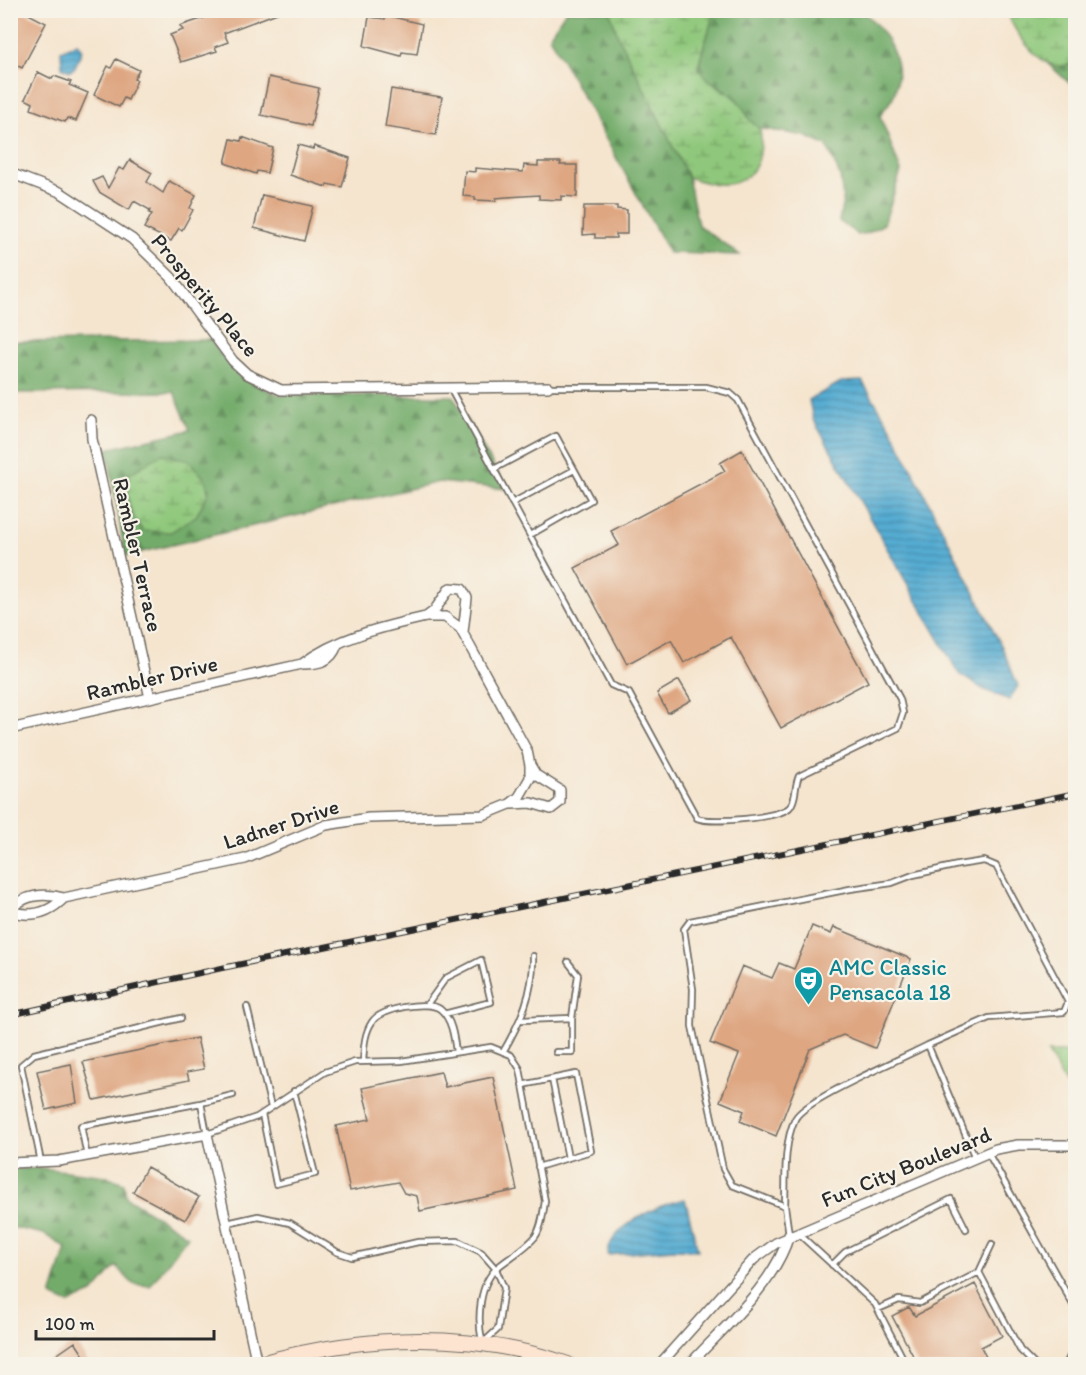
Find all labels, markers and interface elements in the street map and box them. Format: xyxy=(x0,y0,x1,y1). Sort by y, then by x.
street label: Prosperity Place xyxy=(145,228,265,362)
street label: Rambler Terrace xyxy=(107,475,169,635)
street label: Rambler Drive xyxy=(84,650,220,706)
street label: Ladner Drive xyxy=(220,793,342,855)
place label: AMC Classic Pensacola 18 xyxy=(829,954,951,1006)
theatre icon: AMC Classic Pensacola 18 xyxy=(792,964,824,1006)
street label: Fun City Boulevard xyxy=(817,1121,995,1213)
scale bar xyxy=(36,1303,214,1341)
text: 100 m xyxy=(45,1313,95,1335)

